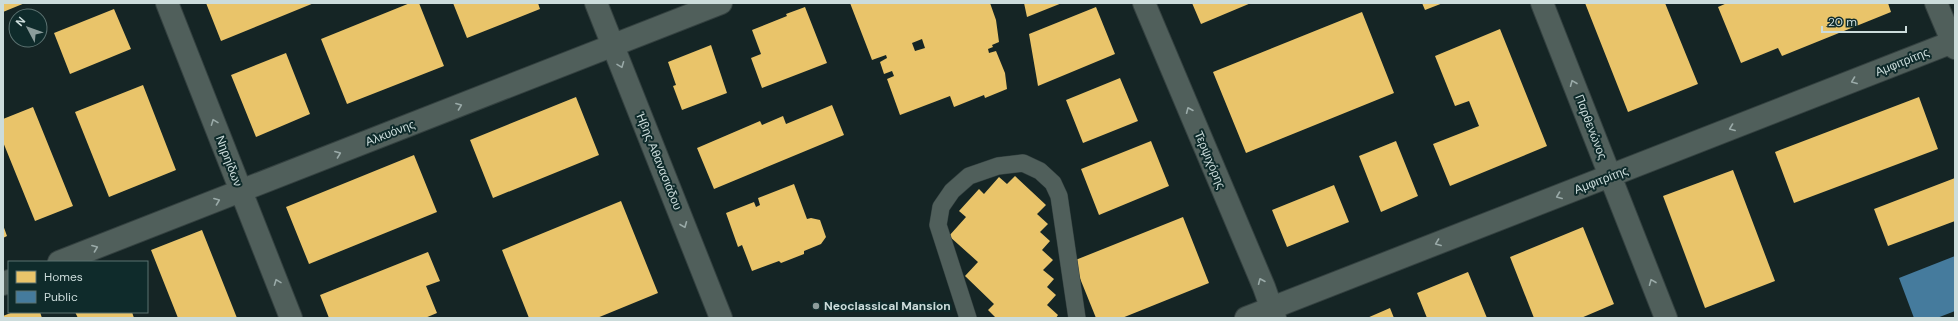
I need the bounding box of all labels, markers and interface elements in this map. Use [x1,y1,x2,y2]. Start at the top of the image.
north arrow [8,8,48,48]
scale bar [1822,8,1906,34]
text: N [13,14,28,29]
text: 20 m [1828,14,1857,30]
street label: Αμφιτρίτης [1873,44,1932,80]
one-way arrow [616,61,624,69]
one-way arrow [1850,77,1857,85]
one-way arrow [1570,79,1578,86]
street label: Παρθενώνος [1571,92,1611,162]
one-way arrow [455,103,462,111]
one-way arrow [1186,107,1194,114]
street label: Ήβης Αθανασιάδου [632,109,686,212]
street label: Αλκυόνης [363,116,417,150]
one-way arrow [210,118,218,125]
one-way arrow [1729,124,1736,132]
street label: Τερψιχόρης [1191,129,1229,192]
street label: Νηρηίδων [212,133,246,189]
one-way arrow [334,150,341,158]
street label: Αμφιτρίτης [1572,162,1631,198]
one-way arrow [1556,191,1563,199]
one-way arrow [213,198,220,206]
one-way arrow [680,222,688,229]
one-way arrow [1435,238,1442,246]
one-way arrow [91,245,99,253]
legend [8,261,148,313]
text: Homes [44,269,83,285]
one-way arrow [273,278,281,285]
one-way arrow [1258,278,1266,285]
one-way arrow [1648,278,1656,285]
text: Public [44,289,78,305]
place label: Neoclassical Mansion [824,298,951,314]
marker: Neoclassical Mansion [811,301,821,311]

